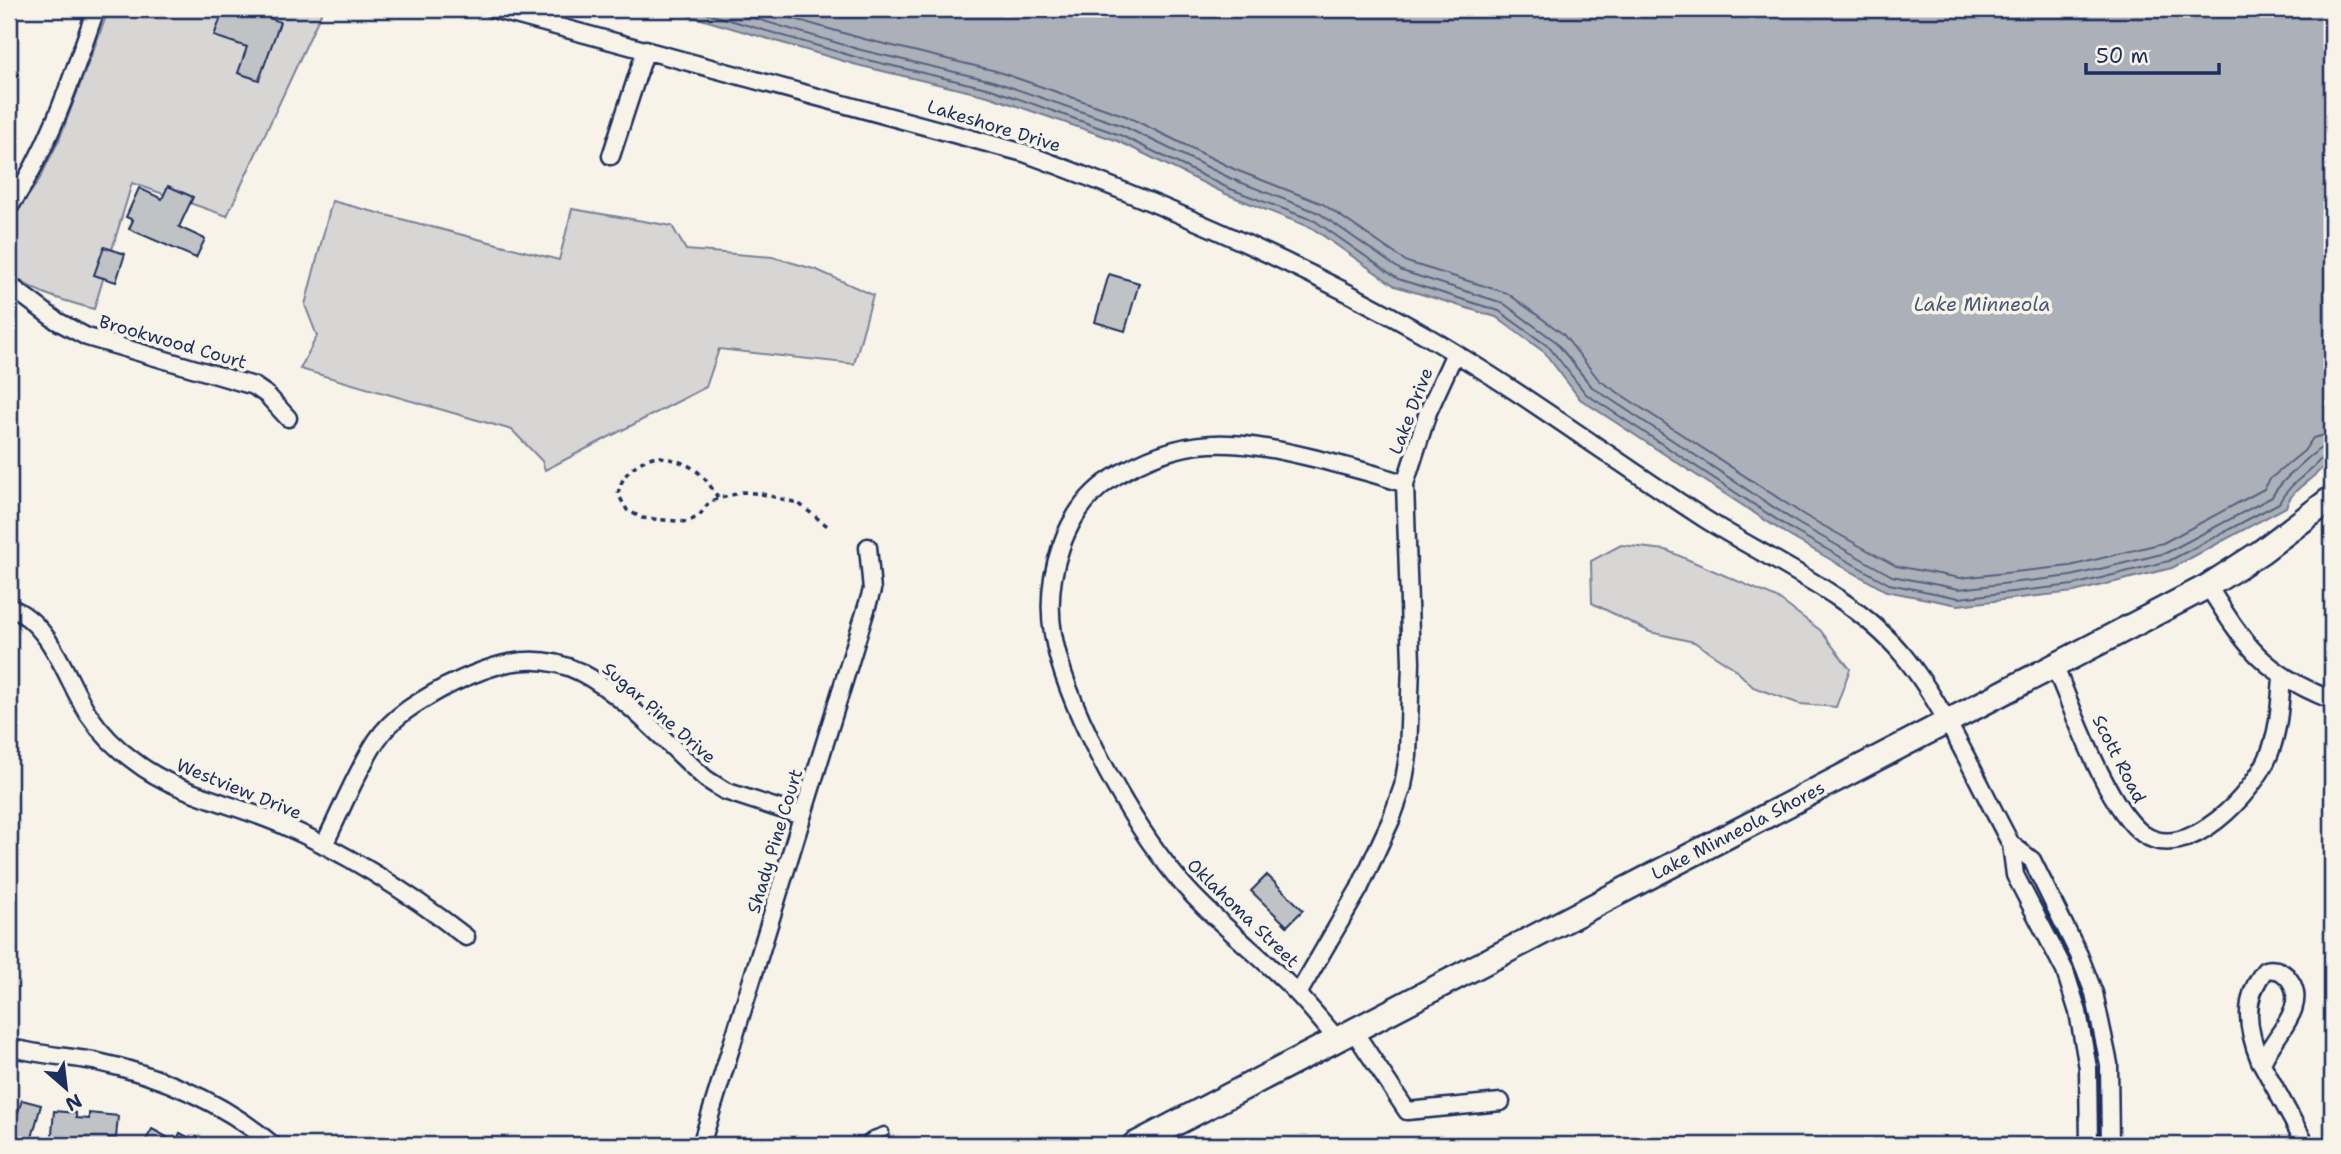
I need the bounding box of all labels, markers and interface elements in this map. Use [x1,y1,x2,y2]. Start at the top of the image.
scale bar [2086,32,2218,76]
text: 50 m [2096,42,2149,70]
street label: Lakeshore Drive [924,94,1064,158]
water label: Lake Minneola [1914,292,2050,317]
street label: Brookwood Court [96,309,250,375]
street label: Lake Drive [1383,364,1439,458]
street label: Sugar Pine Drive [597,657,721,769]
street label: Scott Road [2087,711,2151,807]
street label: Westview Drive [173,753,305,825]
street label: Shady Pine Court [742,766,808,916]
street label: Lake Minneola Shores [1647,775,1829,886]
street label: Oklahoma Street [1182,853,1304,973]
north arrow [32,1052,102,1122]
text: N [61,1088,86,1117]

